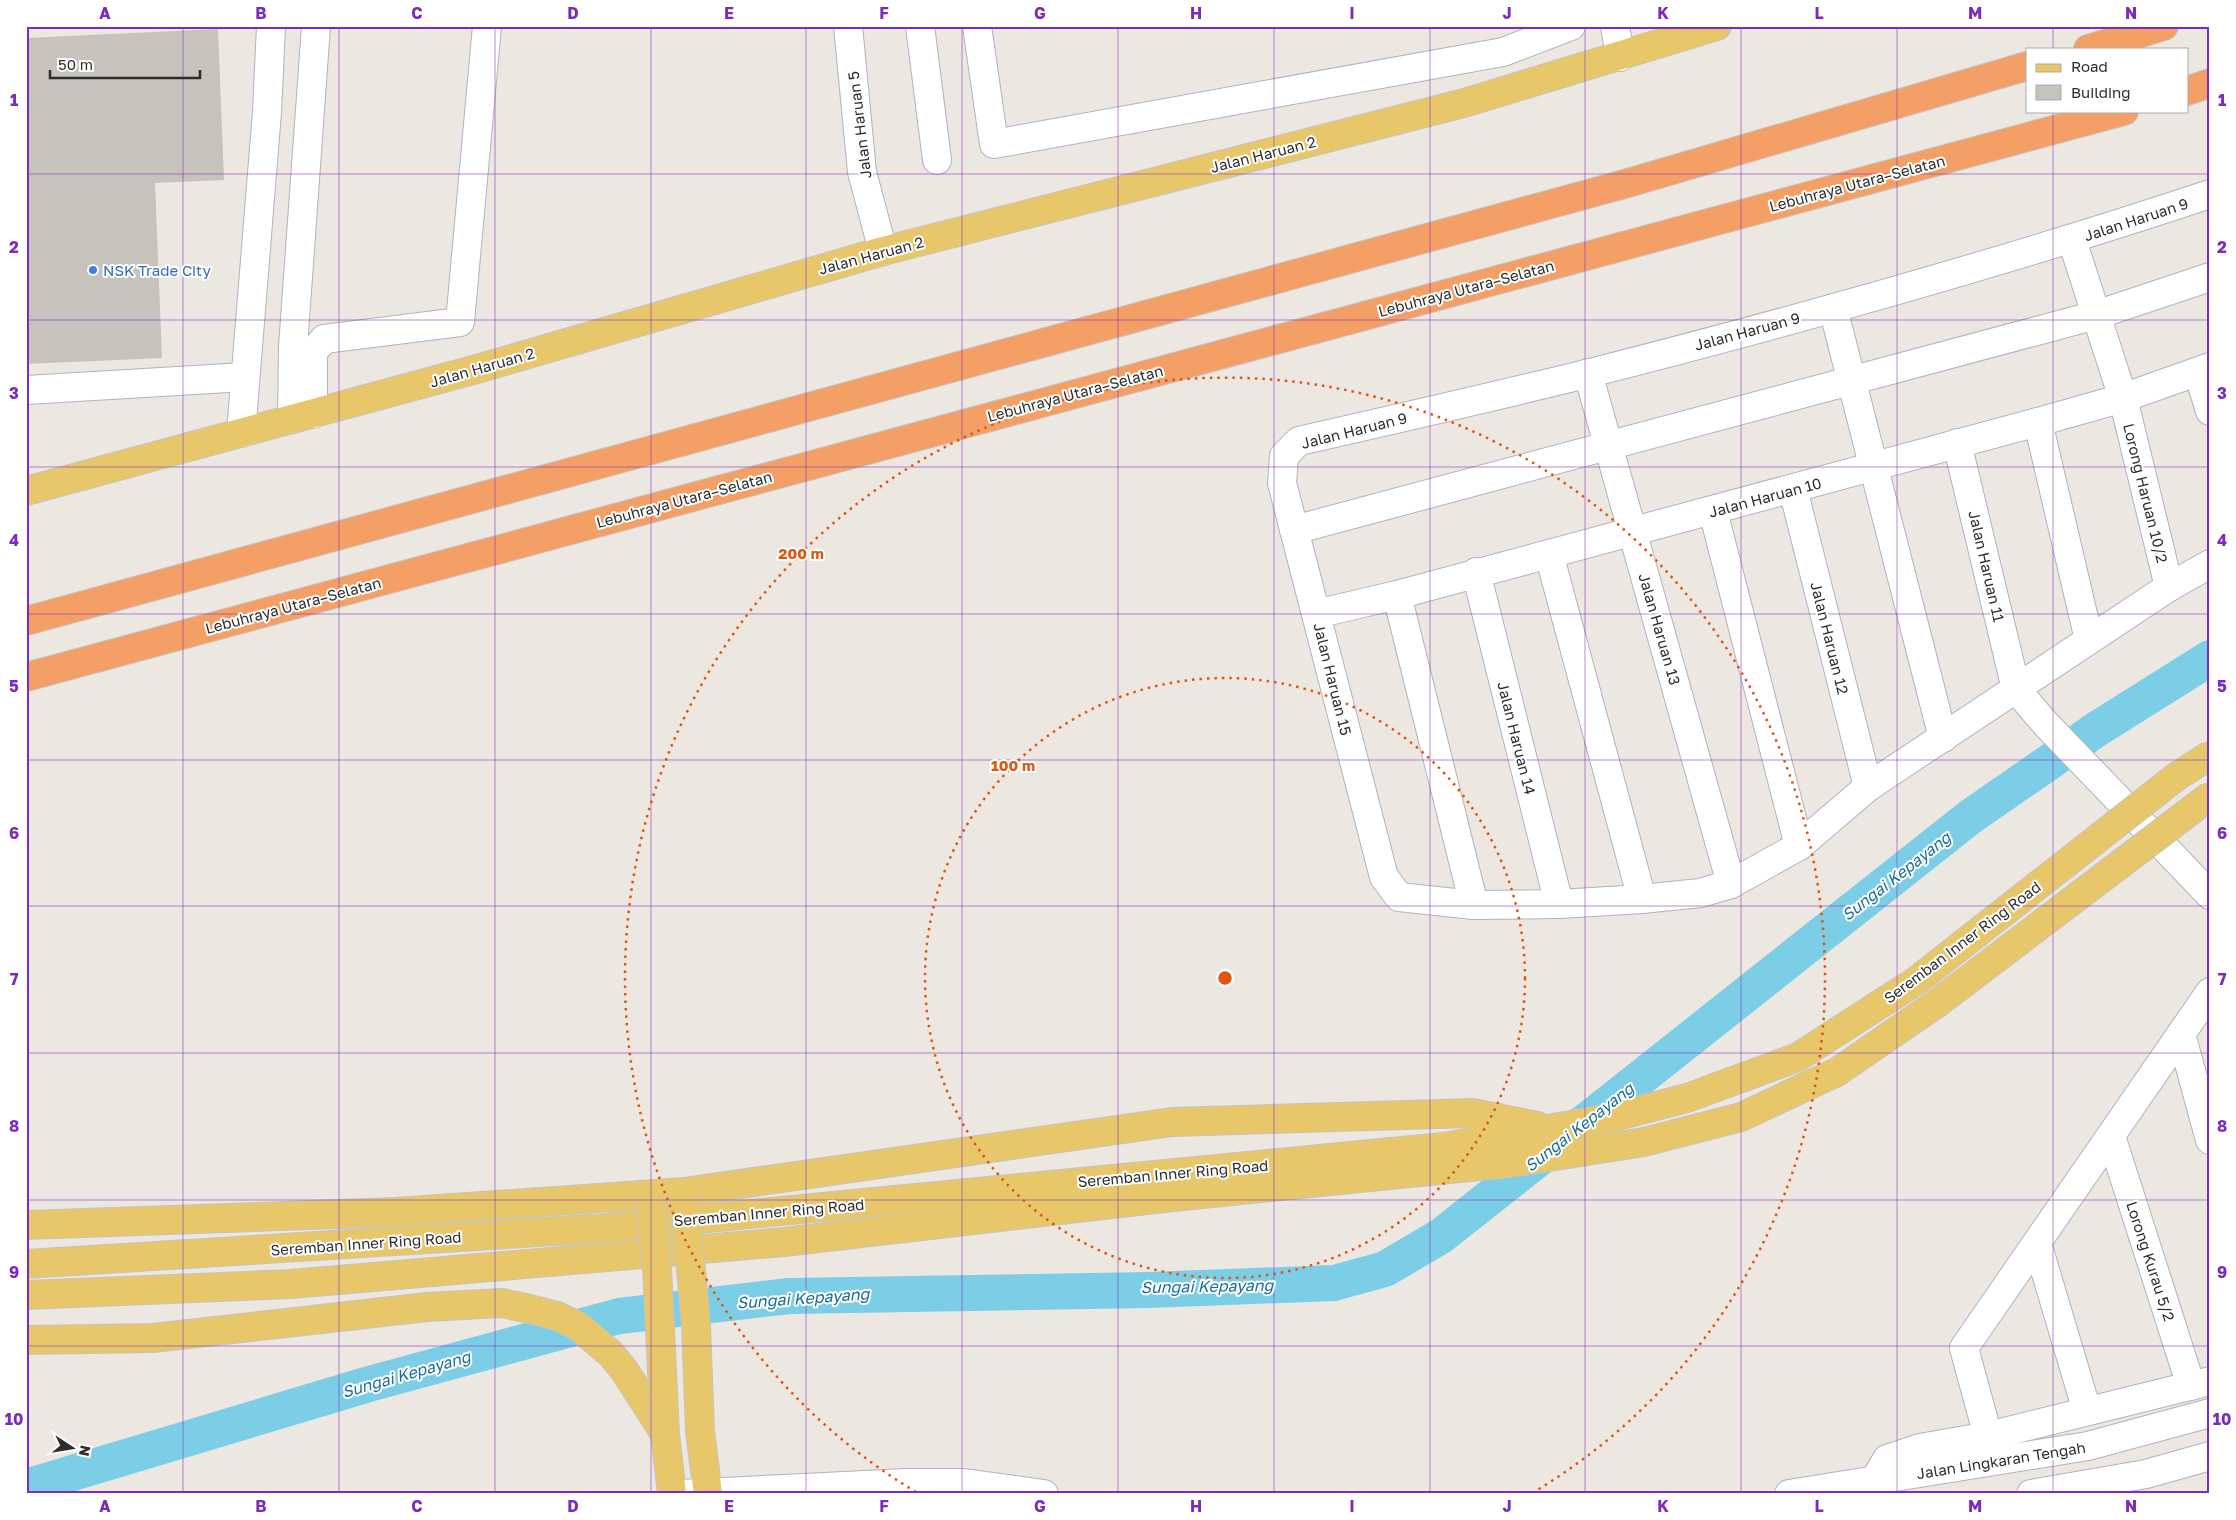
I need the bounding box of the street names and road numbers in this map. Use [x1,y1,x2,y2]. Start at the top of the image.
street label: Jalan Haruan 5 [843,70,875,180]
street label: Jalan Haruan 2 [1208,132,1318,176]
street label: Lebuhraya Utara–Selatan [1767,151,1947,215]
street label: Jalan Haruan 9 [2082,194,2190,244]
street label: Jalan Haruan 2 [817,232,925,278]
street label: Lebuhraya Utara–Selatan [1376,256,1556,320]
street label: Jalan Haruan 9 [1692,308,1802,354]
street label: Jalan Haruan 2 [428,343,536,391]
street label: Lebuhraya Utara–Selatan [985,361,1165,425]
street label: Jalan Haruan 9 [1299,408,1409,452]
street label: Lorong Haruan 10/2 [2120,421,2172,565]
street label: Lebuhraya Utara–Selatan [594,467,774,531]
street label: Jalan Haruan 10 [1707,473,1823,521]
street label: Jalan Haruan 11 [1965,509,2009,623]
street label: Jalan Haruan 13 [1635,571,1685,687]
street label: Lebuhraya Utara–Selatan [203,573,383,637]
street label: Jalan Haruan 12 [1807,580,1853,696]
street label: Jalan Haruan 15 [1310,621,1356,737]
street label: Jalan Haruan 14 [1494,680,1540,796]
street label: Seremban Inner Ring Road [1880,877,2044,1007]
street label: Seremban Inner Ring Road [1077,1156,1269,1190]
street label: Seremban Inner Ring Road [673,1195,865,1229]
street label: Lorong Kurau 5/2 [2123,1199,2179,1323]
street label: Seremban Inner Ring Road [270,1227,462,1259]
street label: Jalan Lingkaran Tengah [1915,1438,2087,1482]

